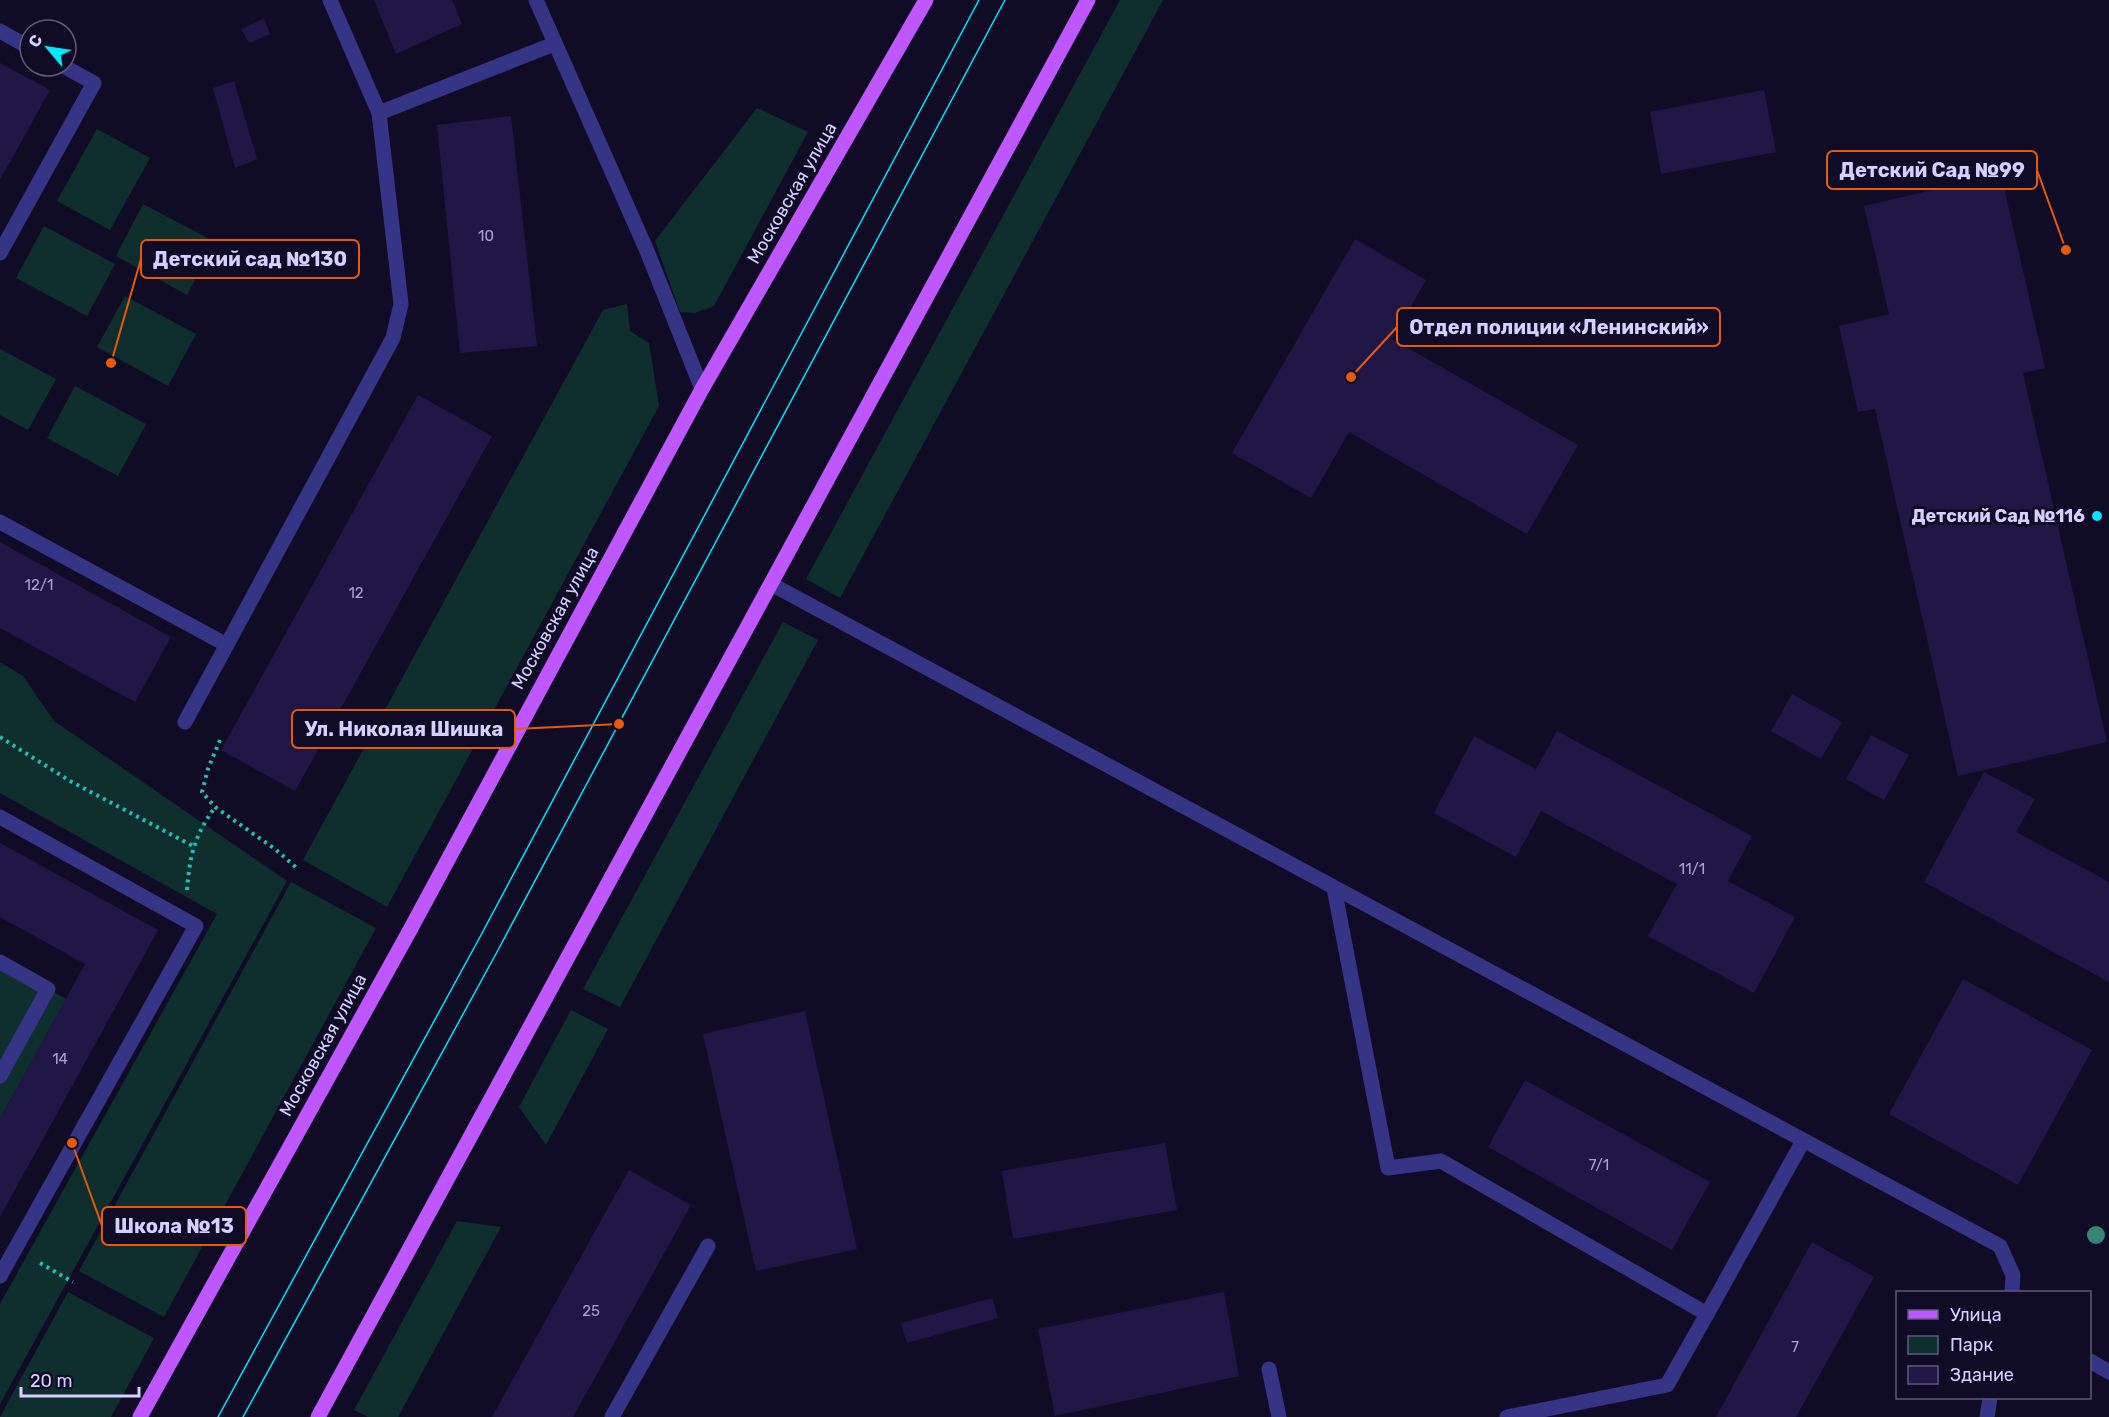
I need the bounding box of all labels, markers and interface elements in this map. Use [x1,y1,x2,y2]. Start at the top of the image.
north arrow [18,18,78,78]
text: С [24,31,46,50]
street label: Московская улица [743,118,841,268]
callout: Детский Сад №99 [1827,151,2037,189]
text: Детский Сад №99 [1839,158,2025,182]
house number: 10 [478,227,494,245]
callout: Детский сад №130 [141,240,359,278]
text: Детский сад №130 [153,247,347,271]
callout: Отдел полиции «Ленинский» [1397,308,1720,346]
text: Отдел полиции «Ленинский» [1409,315,1709,339]
place label: Детский Сад №116 [1912,505,2085,527]
marker: Детский Сад №116 [2090,509,2104,523]
street label: Московская улица [507,543,603,693]
house number: 12/1 [25,576,53,594]
house number: 12 [348,584,364,602]
callout: Ул. Николая Шишка [292,710,515,748]
text: Ул. Николая Шишка [305,717,503,741]
house number: 11/1 [1679,860,1705,878]
street label: Московская улица [275,970,371,1120]
house number: 14 [52,1050,68,1068]
house number: 7/1 [1589,1156,1609,1174]
callout: Школа №13 [102,1207,246,1245]
text: Школа №13 [114,1214,234,1238]
legend [1896,1291,2091,1399]
house number: 25 [582,1302,600,1320]
text: Улица [1950,1304,2002,1326]
text: Парк [1950,1334,1994,1356]
house number: 7 [1791,1338,1799,1356]
scale bar [21,1360,140,1398]
text: Здание [1950,1364,2014,1386]
text: 20 m [30,1370,72,1392]

